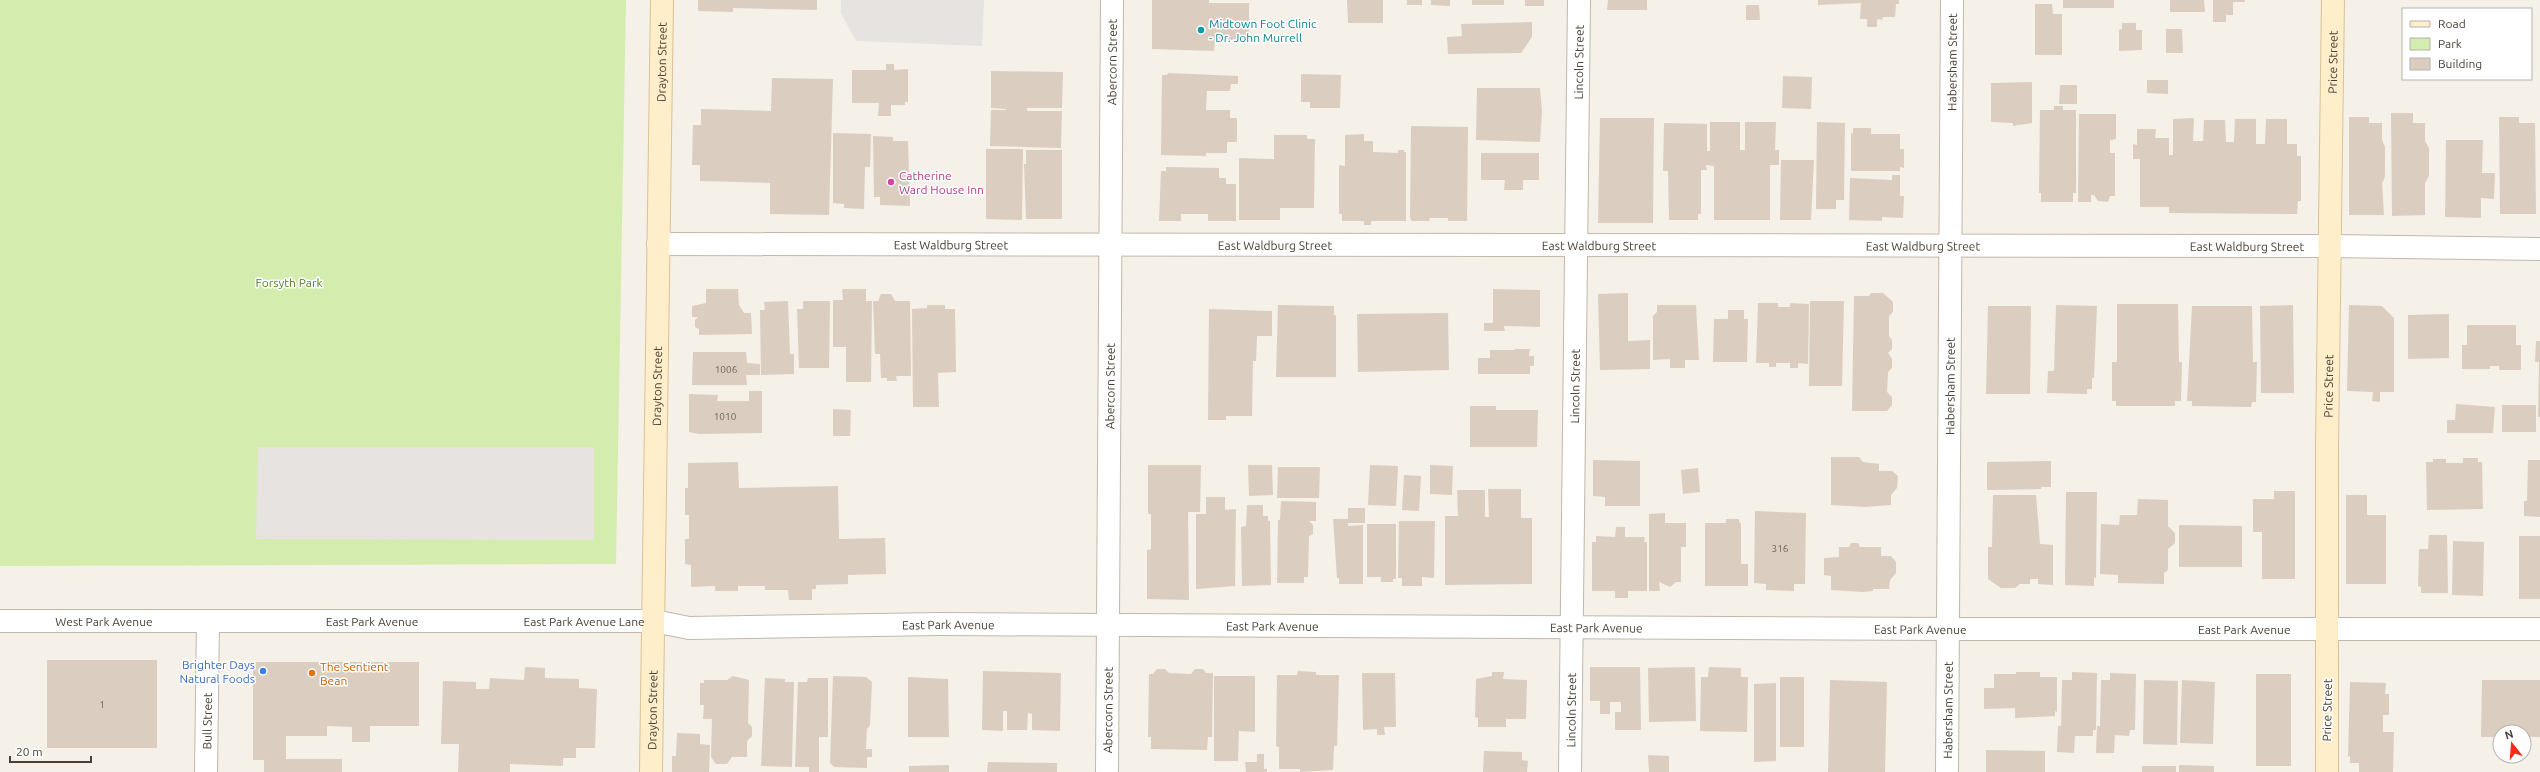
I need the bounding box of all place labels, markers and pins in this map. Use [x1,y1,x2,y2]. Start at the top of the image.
place label: Midtown Foot Clinic - Dr. John Murrell [1209,17,1317,44]
marker: Midtown Foot Clinic - Dr. John Murrell [1196,25,1206,35]
place label: Catherine Ward House Inn [899,169,984,196]
marker: Catherine Ward House Inn [886,177,896,187]
place label: Brighter Days Natural Foods [180,658,255,685]
place label: The Sentient Bean [320,660,389,687]
marker: Brighter Days Natural Foods [258,666,268,676]
marker: The Sentient Bean [307,668,317,678]

